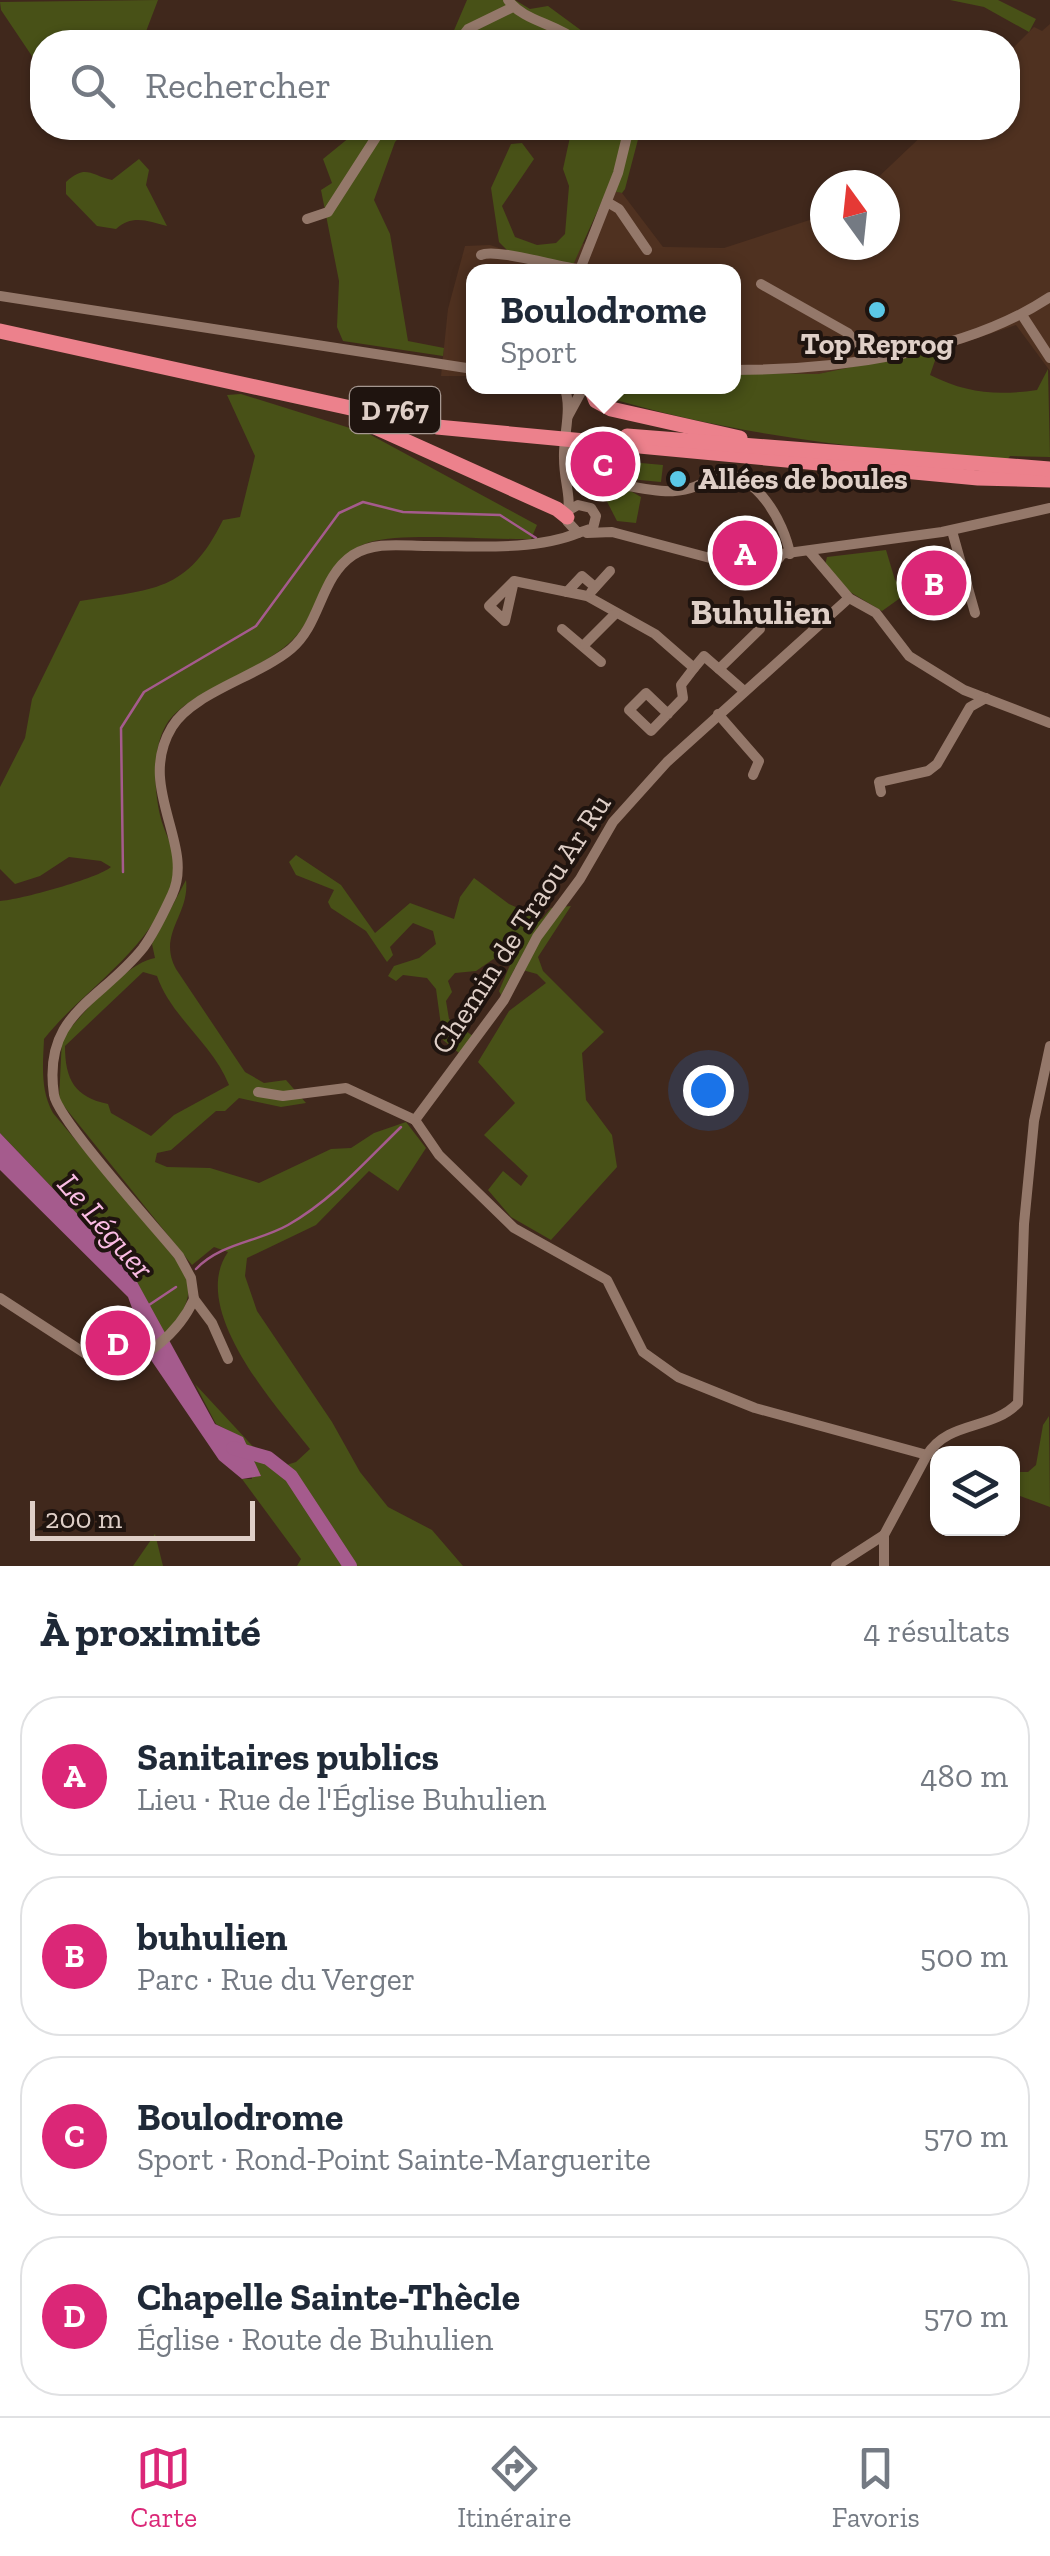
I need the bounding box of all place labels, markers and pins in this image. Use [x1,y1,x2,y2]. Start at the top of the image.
marker: Top Reprog [866,299,888,321]
place label: Top Reprog [800,326,954,362]
pin: C [570,426,636,502]
place label: Allées de boules [698,461,908,497]
marker: Allées de boules [667,468,689,490]
pin: A [712,516,778,590]
pin: B [902,546,966,620]
pin: D [86,1306,150,1380]

